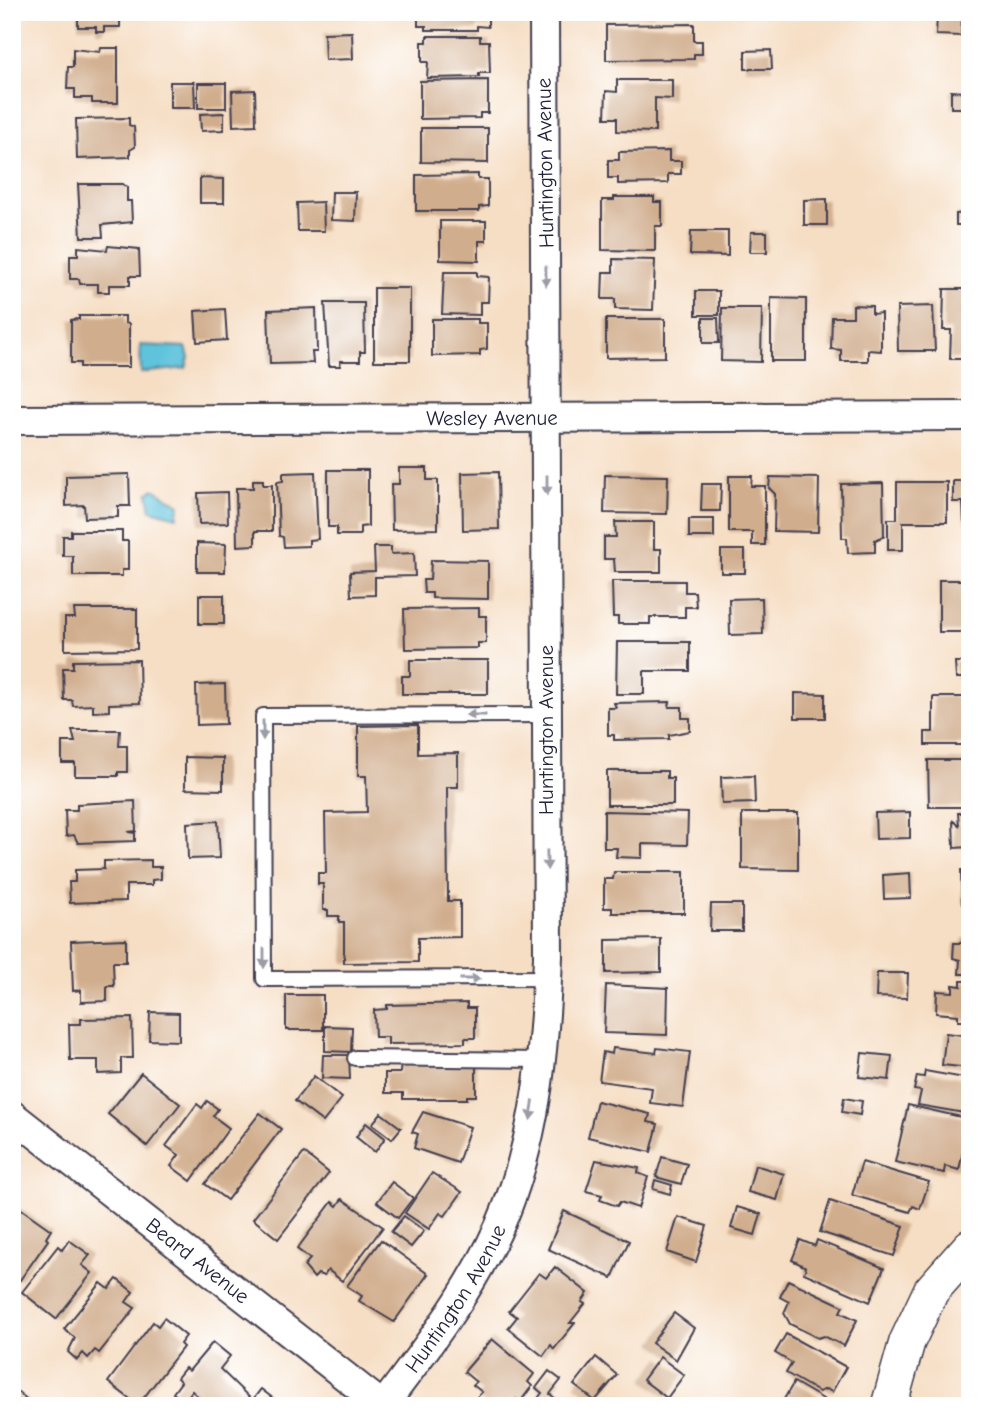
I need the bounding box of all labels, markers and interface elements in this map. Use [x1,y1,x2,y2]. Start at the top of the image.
street label: Huntington Avenue [532,78,558,248]
one-way arrow [540,266,552,288]
street label: Wesley Avenue [426,406,558,430]
one-way arrow [541,474,552,496]
street label: Huntington Avenue [534,645,558,815]
one-way arrow [465,709,487,721]
one-way arrow [257,719,269,741]
one-way arrow [541,849,553,871]
one-way arrow [258,947,270,969]
one-way arrow [459,973,481,985]
one-way arrow [526,1100,537,1122]
street label: Beard Avenue [141,1213,254,1308]
street label: Huntington Avenue [400,1221,511,1377]

